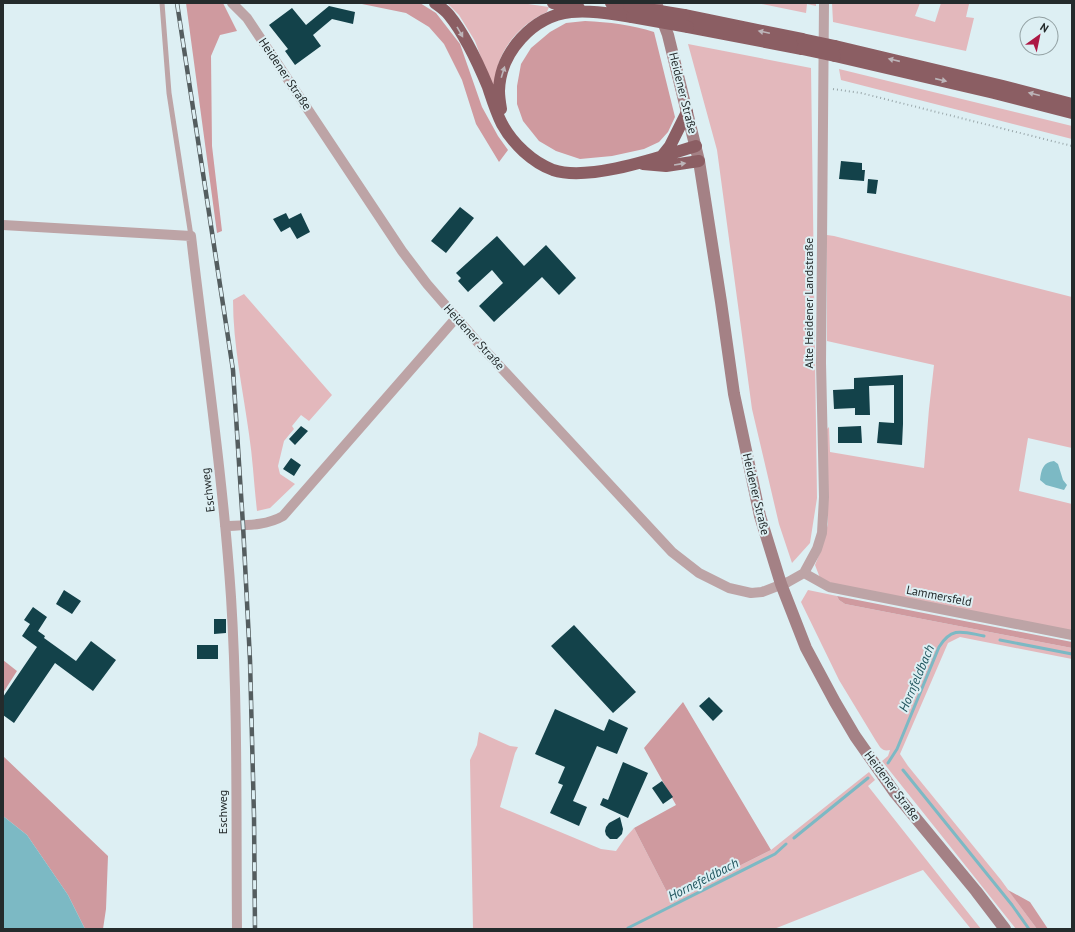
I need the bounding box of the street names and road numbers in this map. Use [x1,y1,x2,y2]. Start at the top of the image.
street label: Heidener Straße [256,35,315,113]
street label: Heidener Straße [666,51,701,135]
street label: Alte Heidener Landstraße [801,238,816,368]
street label: Heidener Straße [441,301,508,373]
street label: Heidener Straße [740,451,773,536]
street label: Eschweg [197,467,218,513]
street label: Lammersfeld [905,582,973,609]
street label: Heidener Straße [861,748,924,824]
street label: Eschweg [215,790,230,834]

